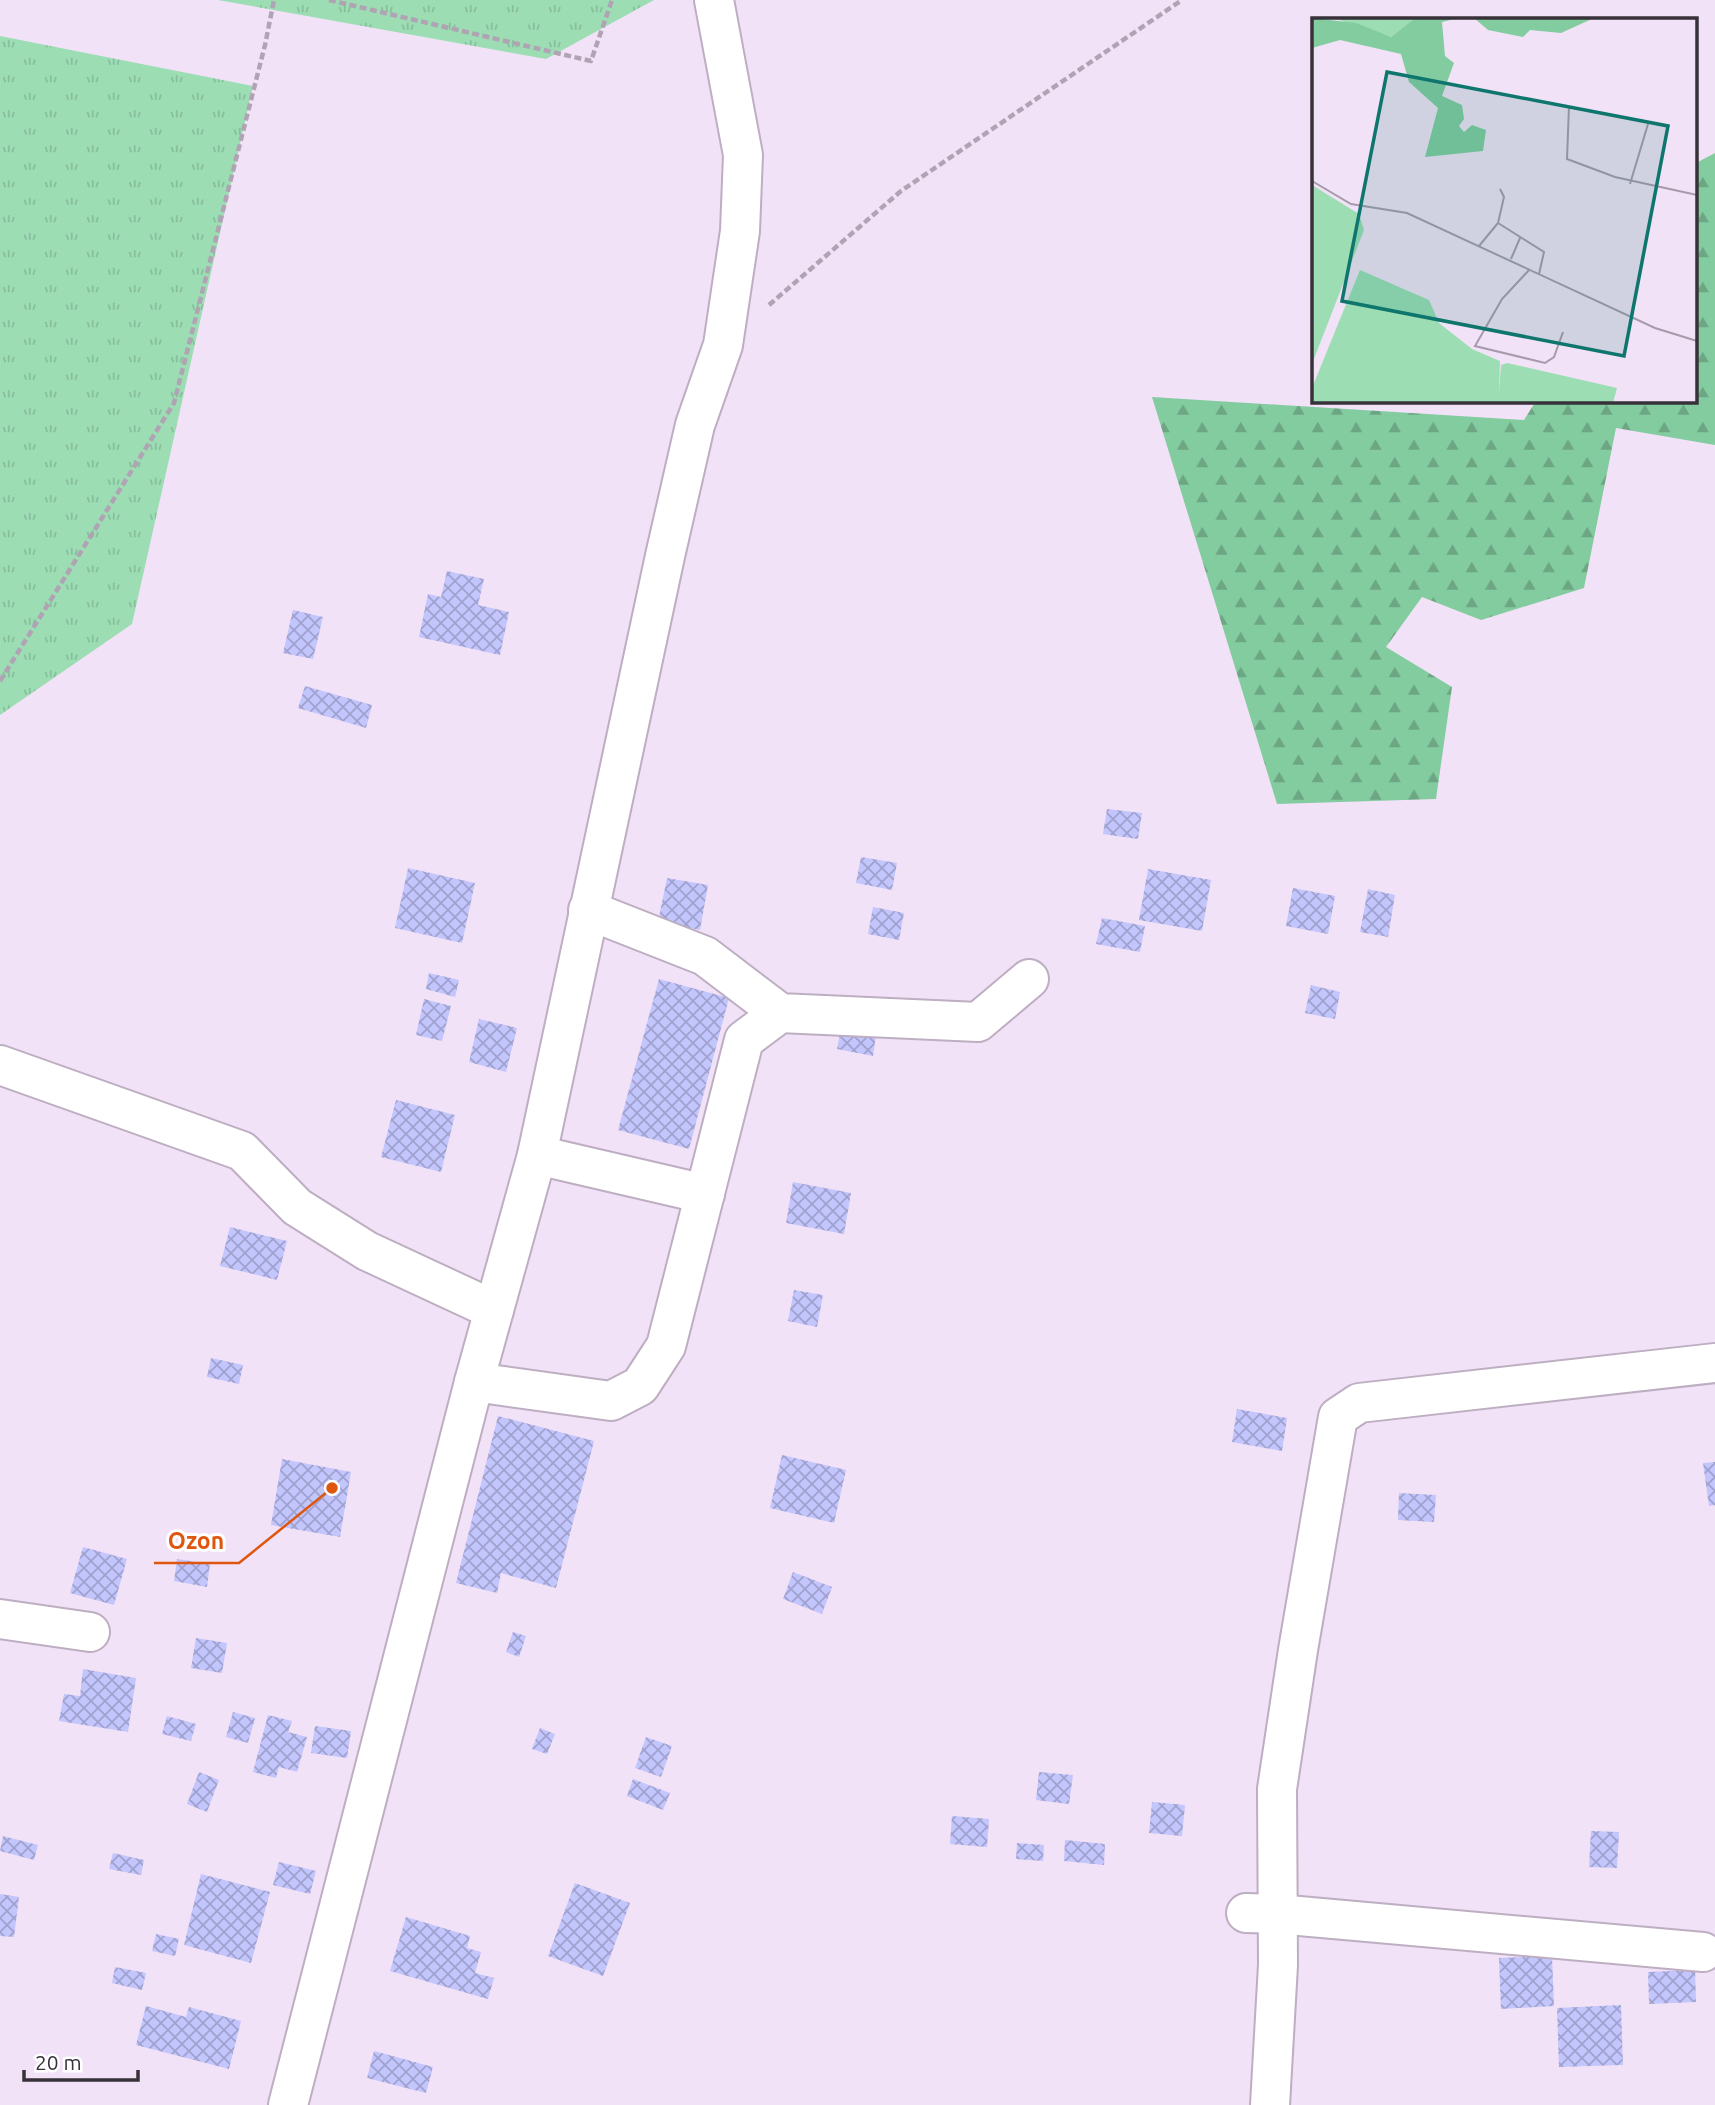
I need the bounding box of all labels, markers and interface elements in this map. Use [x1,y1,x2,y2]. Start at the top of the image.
inset map [1312,18,1698,402]
callout: Ozon [154,1519,239,1563]
text: Ozon [168,1528,224,1553]
scale bar [24,2038,138,2082]
text: 20 m [35,2050,82,2074]

